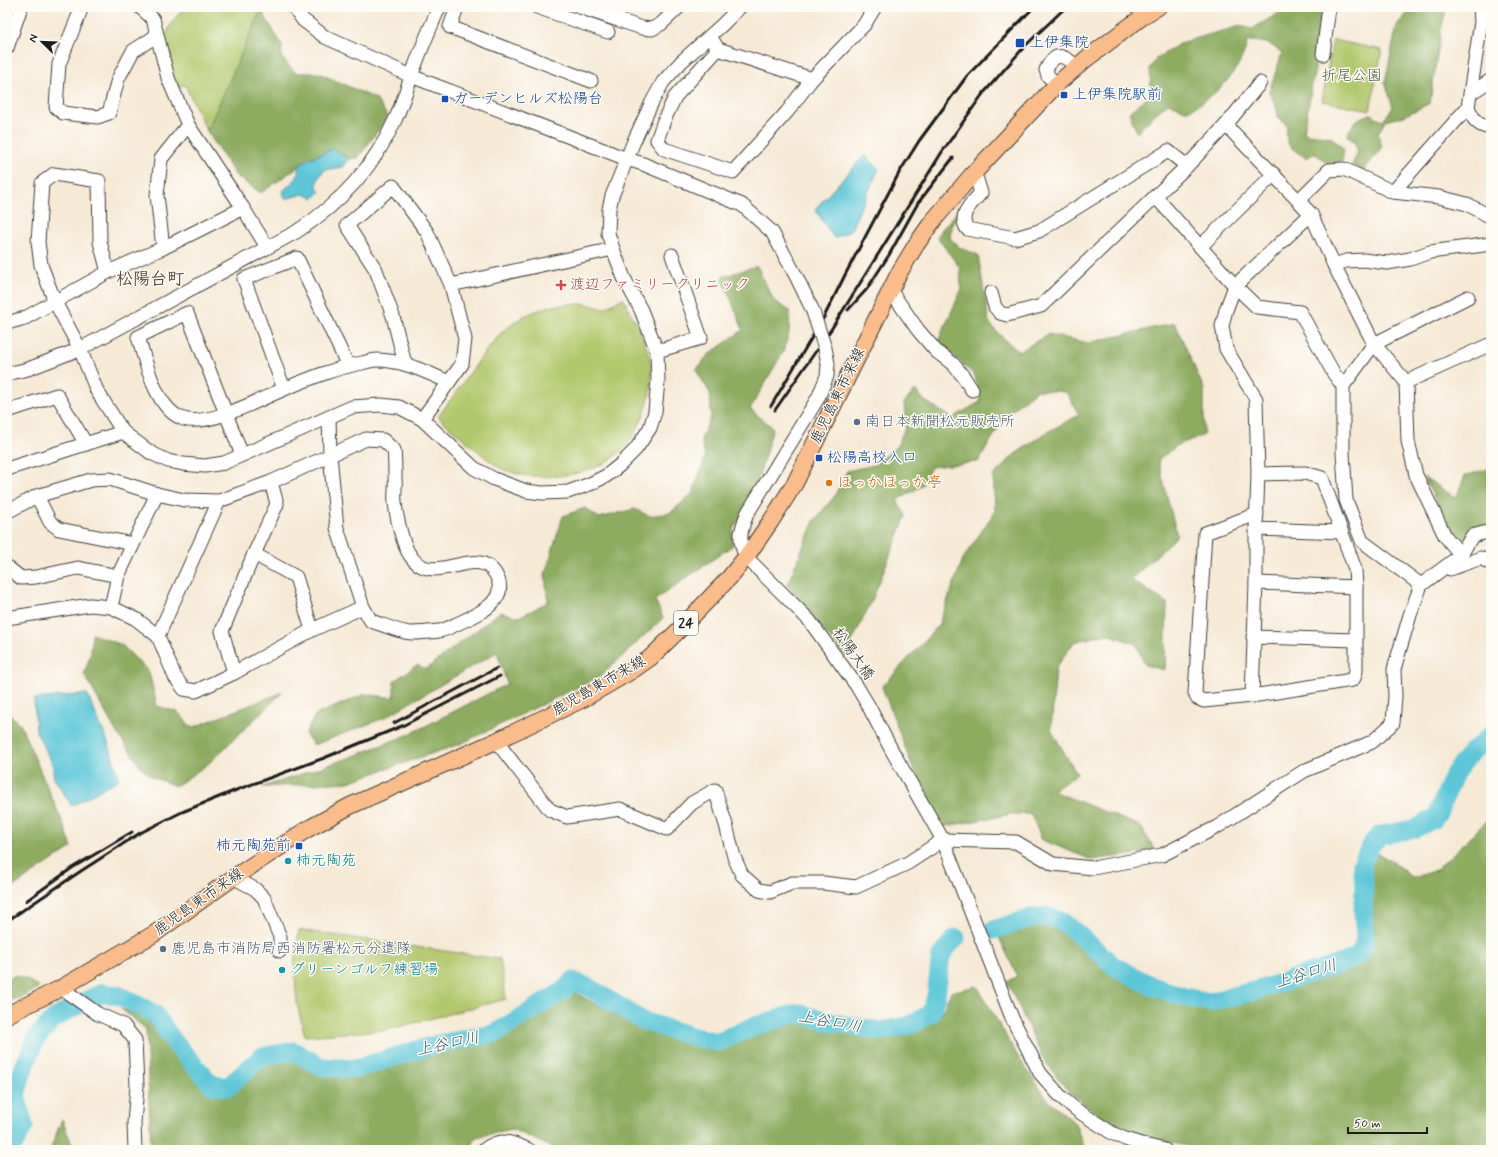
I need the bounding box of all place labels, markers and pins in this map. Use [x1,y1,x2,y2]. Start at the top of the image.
place label: 上伊集院 [1029,33,1089,53]
marker: 上伊集院 [1014,37,1026,49]
place label: 上伊集院駅前 [1072,85,1162,105]
place label: ガーデンヒルズ松陽台 [453,89,603,109]
marker: 上伊集院駅前 [1059,90,1069,100]
marker: ガーデンヒルズ松陽台 [440,94,450,104]
place label: 渡辺ファミリークリニック [570,275,750,295]
marker: 渡辺ファミリークリニック [555,279,567,291]
place label: 南日本新聞松元販売所 [865,412,1015,432]
marker: 南日本新聞松元販売所 [852,417,862,427]
place label: 松陽高校入口 [827,448,917,468]
marker: 松陽高校入口 [814,453,824,463]
place label: ほっかほっか亭 [837,473,942,493]
marker: ほっかほっか亭 [824,478,834,488]
place label: 柿元陶苑前 [216,836,291,856]
marker: 柿元陶苑前 [294,841,304,851]
place label: 柿元陶苑 [296,851,356,871]
marker: 柿元陶苑 [283,856,293,866]
place label: 鹿児島市消防局西消防署松元分遣隊 [171,939,411,959]
marker: 鹿児島市消防局西消防署松元分遣隊 [158,944,168,954]
place label: グリーンゴルフ練習場 [290,960,439,980]
marker: グリーンゴルフ練習場 [277,965,287,975]

